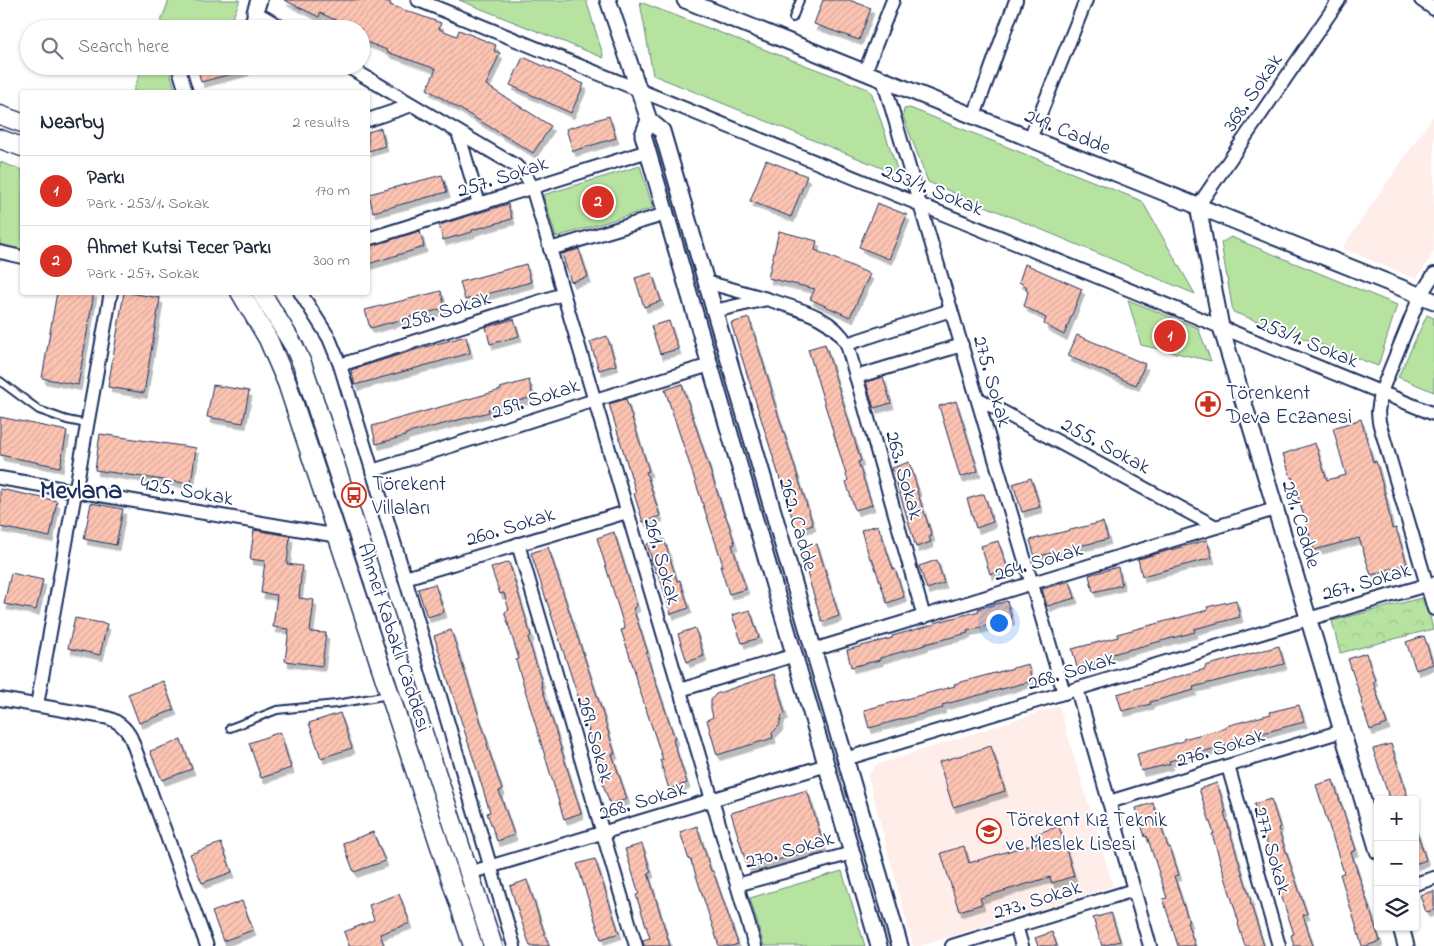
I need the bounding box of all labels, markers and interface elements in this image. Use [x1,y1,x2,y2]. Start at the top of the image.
search box [20,20,370,75]
icon: search [38,34,66,62]
text: Search here [78,34,169,61]
street label: 368. Sokak [1216,47,1291,138]
street label: 249. Cadde [1020,102,1116,164]
text: Nearby [40,108,104,138]
text: 2 results [292,111,350,135]
street label: 257. Sokak [453,149,553,207]
street label: 253/1. Sokak [877,157,988,225]
text: Parkı [87,165,125,192]
text: 1 [53,179,59,203]
text: 170 m [315,179,350,203]
pin: 2 [582,183,614,221]
text: Park · 253/1. Sokak [87,192,209,216]
text: Ahmet Kutsi Tecer Parkı [87,235,271,262]
text: 2 [52,249,60,273]
text: 300 m [313,249,350,273]
text: Park · 257. Sokak [87,262,199,286]
street label: 258. Sokak [397,284,495,340]
street label: 253/1. Sokak [1252,309,1363,377]
pin: 1 [1154,317,1186,355]
street label: 275. Sokak [964,332,1019,432]
street label: 259. Sokak [487,371,585,428]
place label: Törenkent Deva Eczanesi [1225,379,1352,433]
pharmacy icon: Törenkent Deva Eczanesi [1195,391,1221,417]
street label: 255. Sokak [1055,411,1156,483]
street label: 263. Sokak [876,427,930,524]
street label: 425. Sokak [138,469,236,515]
place label: Törekent Villaları [371,470,446,524]
district label: Mevlana [40,473,122,511]
street label: 262. Cadde [769,475,825,575]
street label: 281. Cadde [1273,477,1328,573]
bus stop icon: Törekent Villaları [341,482,367,508]
street label: 260. Sokak [462,500,560,556]
street label: 261. Sokak [634,514,688,609]
street label: 264. Sokak [991,535,1087,591]
street label: Ahmet Kabaklı Caddesi [348,539,438,736]
street label: 267. Sokak [1318,556,1415,610]
your location [986,610,1012,636]
street label: 268. Sokak [1024,644,1120,700]
street label: 269. Sokak [567,693,621,787]
street label: 276. Sokak [1173,721,1269,777]
street label: 268. Sokak [595,774,691,830]
map controls [1374,796,1419,931]
button: + [1374,796,1419,841]
street label: 277. Sokak [1244,803,1298,899]
place label: Törekent Kız Teknik ve Meslek Lisesi [1006,806,1168,860]
school or university icon: Törekent Kız Teknik ve Meslek Lisesi [976,818,1002,844]
street label: 270. Sokak [742,824,838,878]
button: − [1374,841,1419,886]
street label: 273. Sokak [990,873,1086,929]
button: layers [1374,886,1419,931]

